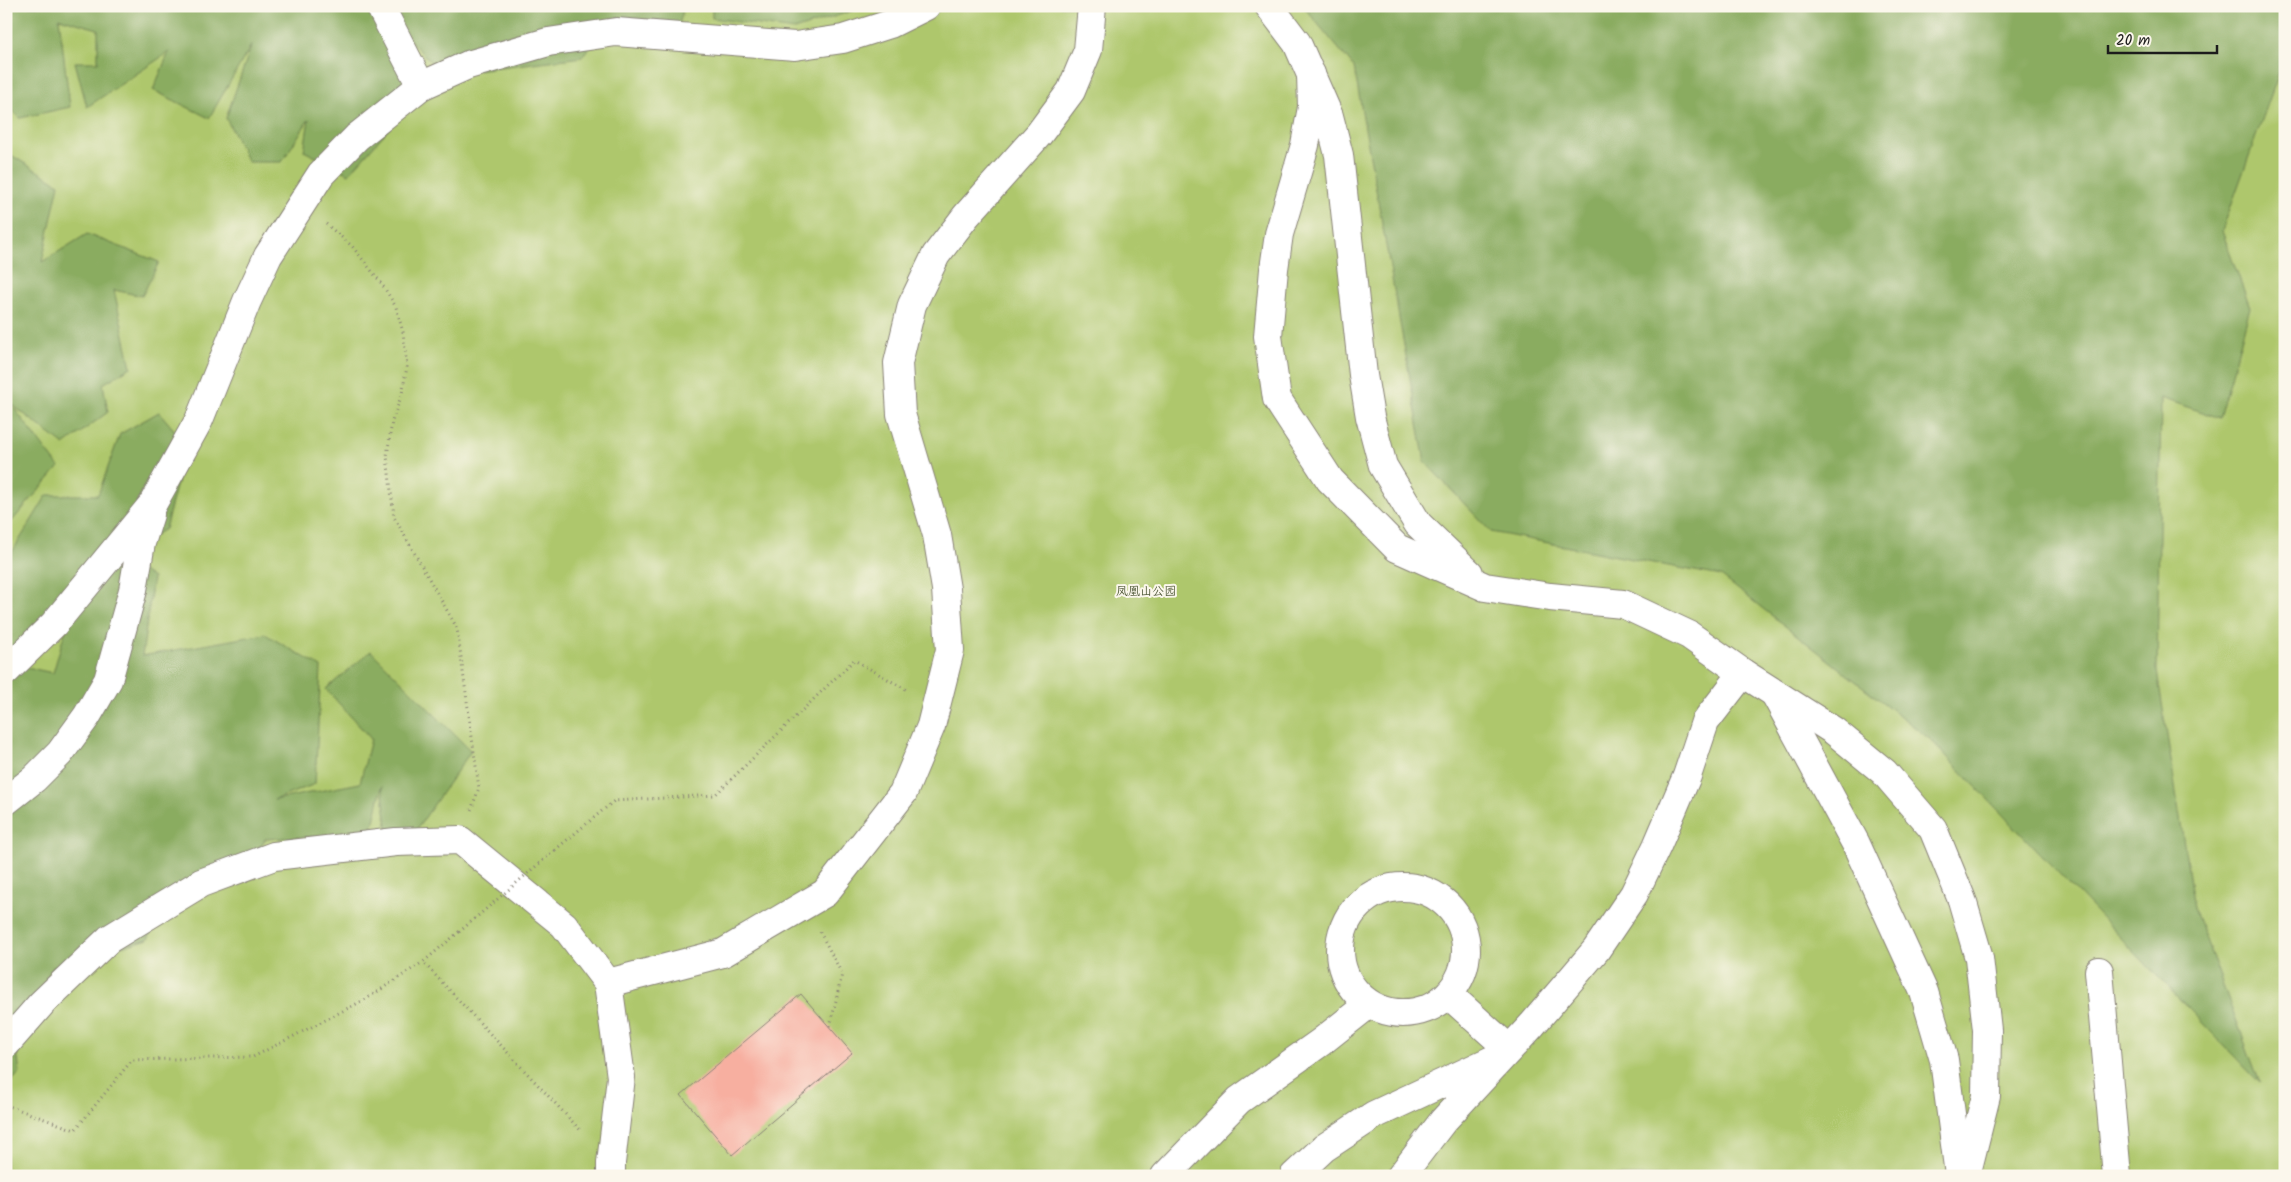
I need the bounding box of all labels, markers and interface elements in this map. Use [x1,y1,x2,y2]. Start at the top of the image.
scale bar [2108,22,2217,54]
text: 20 m [2116,29,2150,53]
park label: 凤凰山公园 [1116,582,1176,601]

